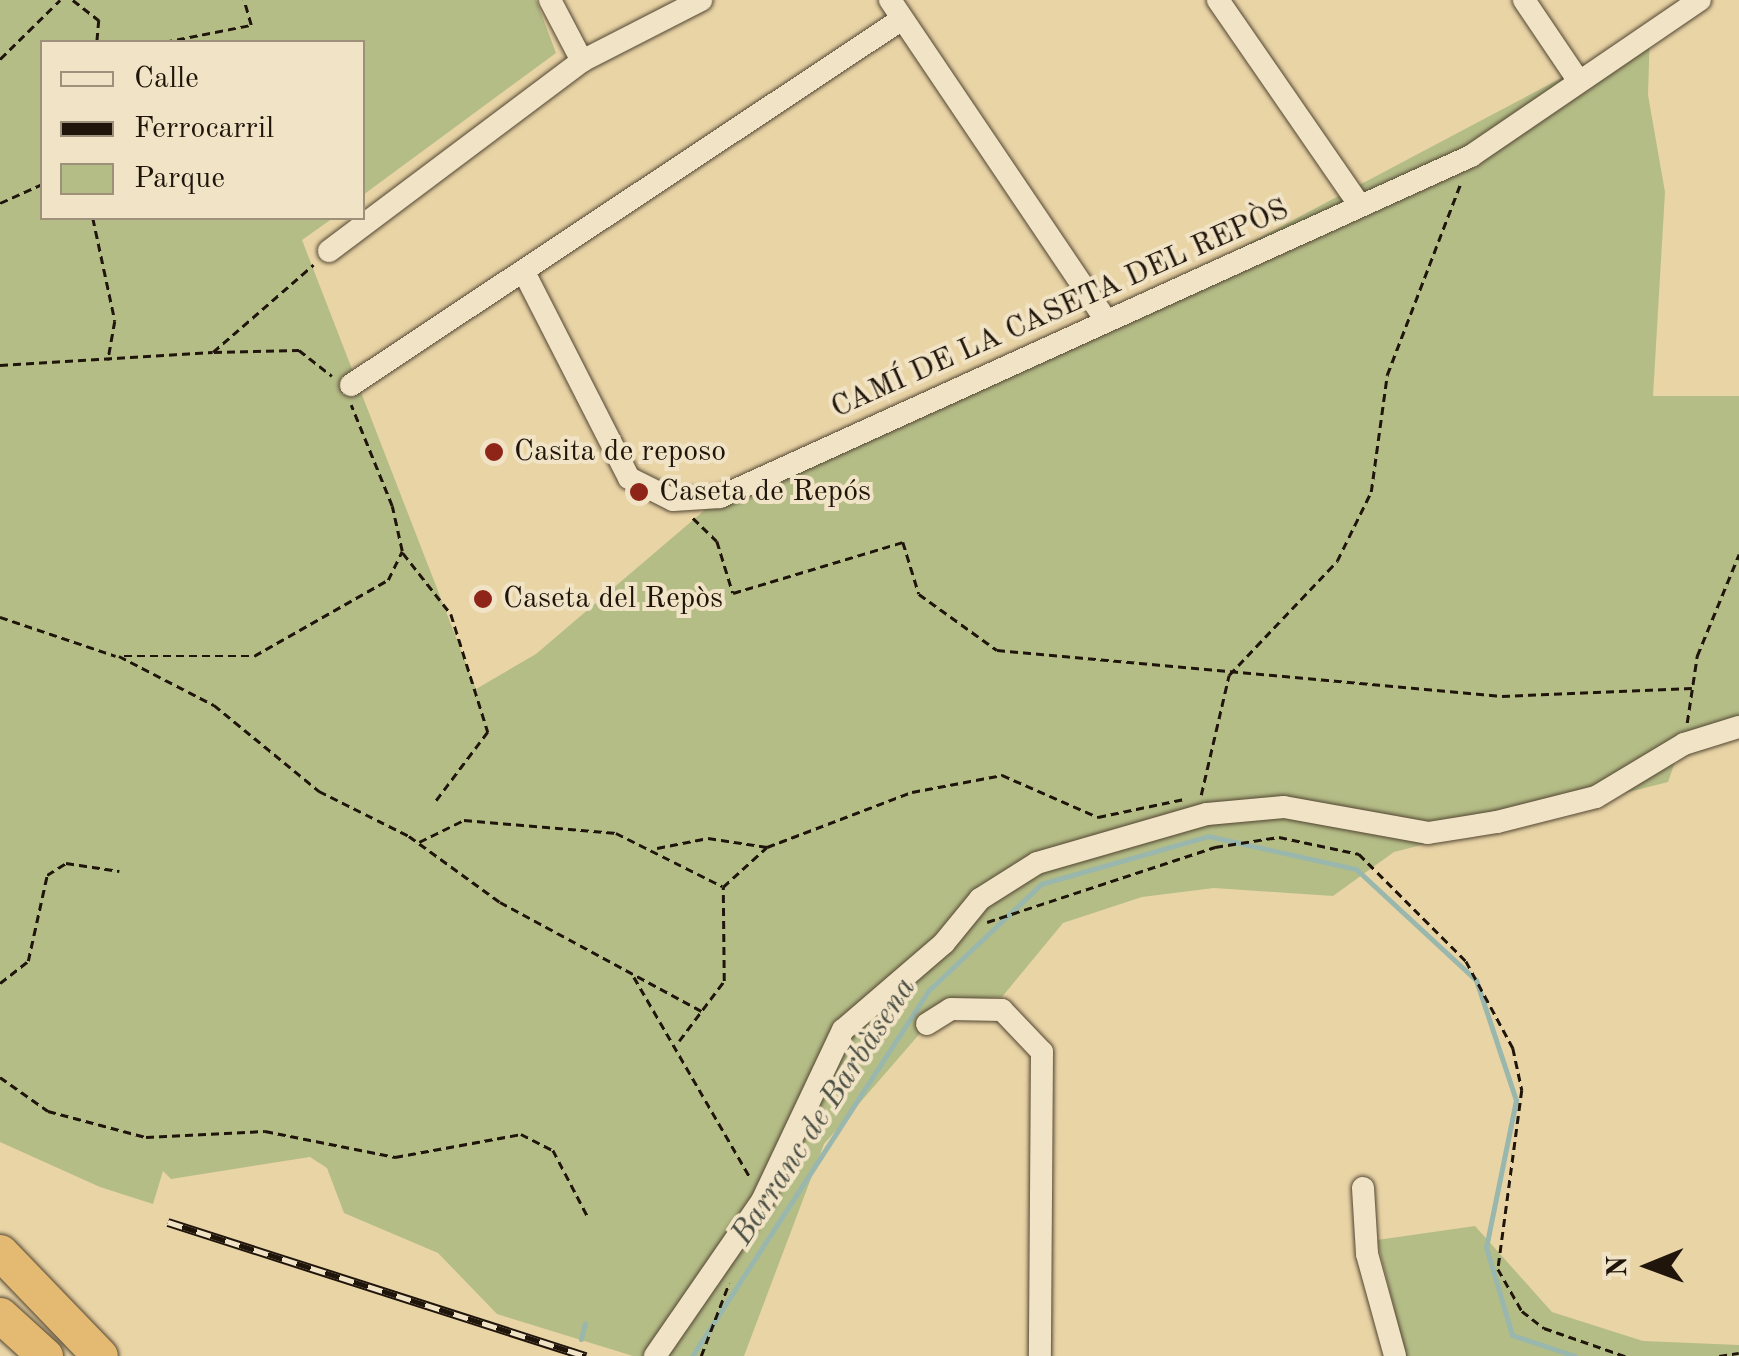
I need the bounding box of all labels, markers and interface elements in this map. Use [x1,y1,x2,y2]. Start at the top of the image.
legend [40,40,365,220]
text: Calle [134,64,199,94]
text: Ferrocarril [134,114,274,144]
text: Parque [134,164,225,194]
street label: CAMÍ DE LA CASETA DEL REPÒS [826,192,1294,426]
place label: Casita de reposo [514,434,726,470]
marker: Casita de reposo [483,441,505,463]
place label: Caseta de Repós [659,474,871,510]
marker: Caseta de Repós [628,481,650,503]
place label: Caseta del Repòs [503,581,723,617]
marker: Caseta del Repòs [472,588,494,610]
water label: Barranc de Barbàsena [724,971,926,1253]
north arrow [1599,1216,1699,1316]
text: N [1605,1256,1633,1277]

